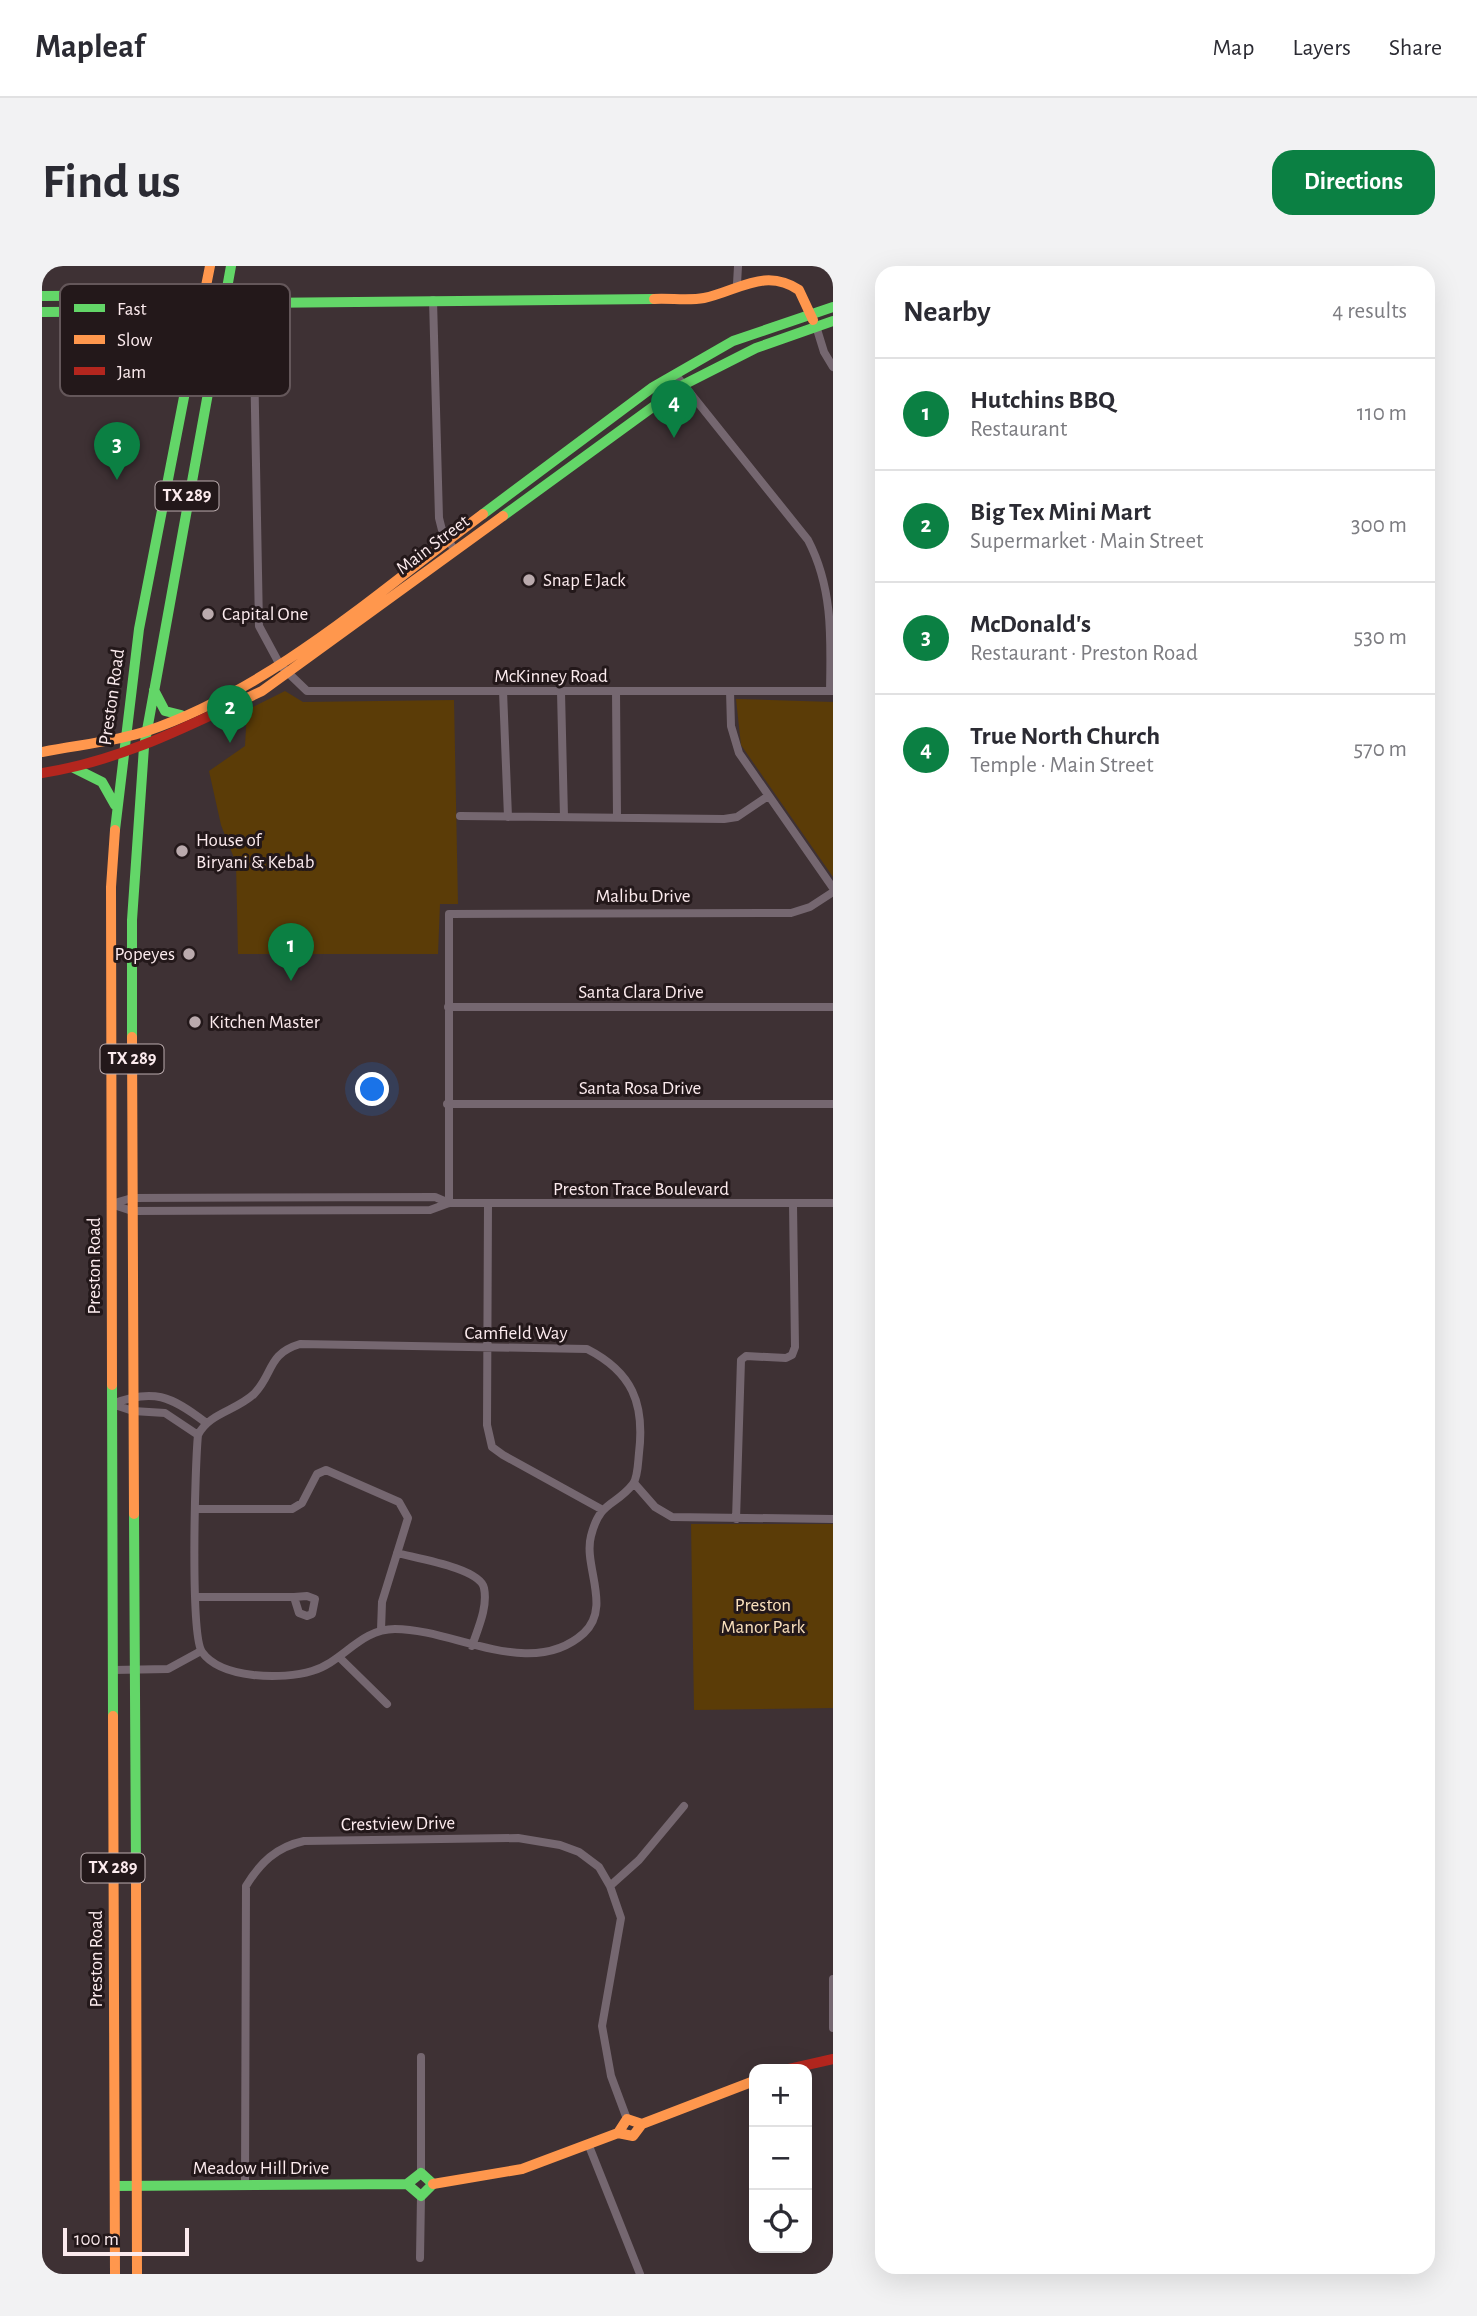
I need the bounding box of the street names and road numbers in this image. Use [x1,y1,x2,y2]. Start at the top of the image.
road number: TX 289 [156,481,218,510]
street label: Main Street [393,512,473,578]
street label: Preston Road [96,647,128,746]
street label: McKinney Road [494,667,608,686]
street label: Malibu Drive [596,887,690,906]
street label: Santa Clara Drive [578,983,704,1002]
road number: TX 289 [100,1044,164,1074]
street label: Santa Rosa Drive [579,1079,701,1098]
street label: Preston Trace Boulevard [553,1180,729,1199]
street label: Preston Road [85,1217,104,1315]
street label: Camfield Way [464,1324,568,1343]
street label: Crestview Drive [341,1814,455,1834]
road number: TX 289 [82,1854,144,1882]
street label: Preston Road [87,1910,106,2008]
street label: Meadow Hill Drive [193,2159,329,2178]

